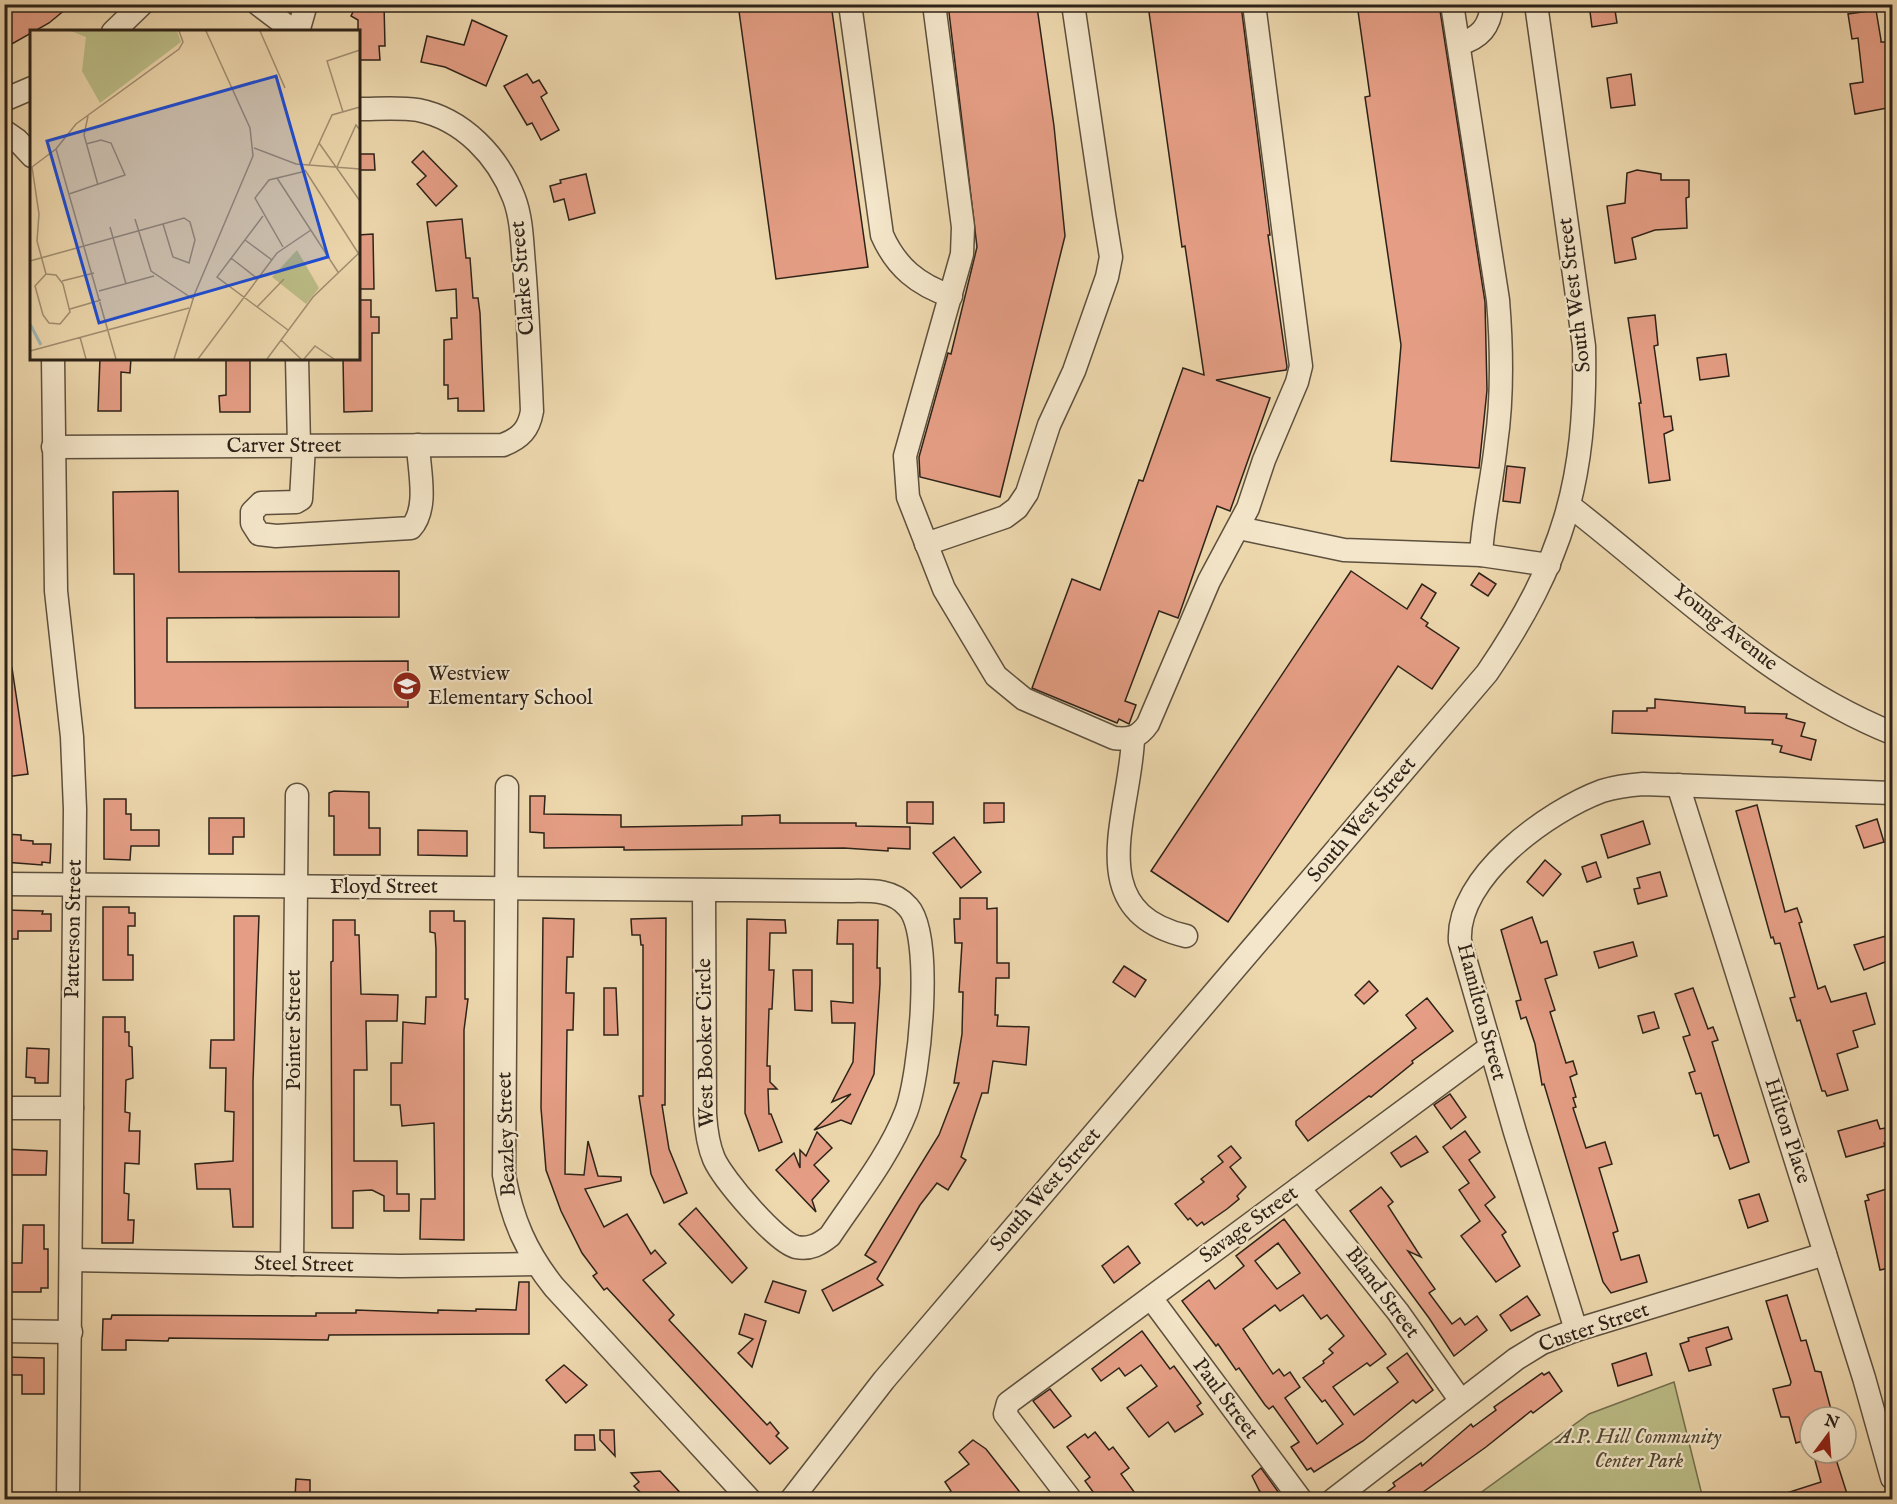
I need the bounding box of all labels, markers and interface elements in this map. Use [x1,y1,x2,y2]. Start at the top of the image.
inset map [30,30,360,360]
street label: South West Street [1552,216,1598,374]
street label: Clarke Street [505,220,541,336]
street label: Carver Street [226,433,342,460]
street label: Young Avenue [1667,578,1783,678]
place label: Westview Elementary School [428,661,593,712]
school or university icon: Westview Elementary School [391,670,423,702]
street label: South West Street [1302,752,1422,888]
street label: Patterson Street [59,859,89,999]
street label: Floyd Street [330,874,438,901]
street label: Hamilton Street [1450,940,1512,1084]
street label: West Booker Circle [691,958,721,1128]
street label: Pointer Street [281,969,308,1091]
street label: Beazley Street [491,1071,523,1197]
street label: Hilton Place [1757,1075,1817,1187]
street label: South West Street [985,1122,1107,1258]
street label: Savage Street [1194,1180,1304,1270]
street label: Bland Street [1339,1242,1425,1344]
street label: Steel Street [254,1251,354,1279]
street label: Custer Street [1535,1297,1653,1359]
street label: Paul Street [1186,1353,1264,1445]
north arrow [1798,1405,1858,1465]
text: N [1821,1411,1841,1434]
park label: A.P. Hill Community Center Park [1555,1424,1722,1475]

